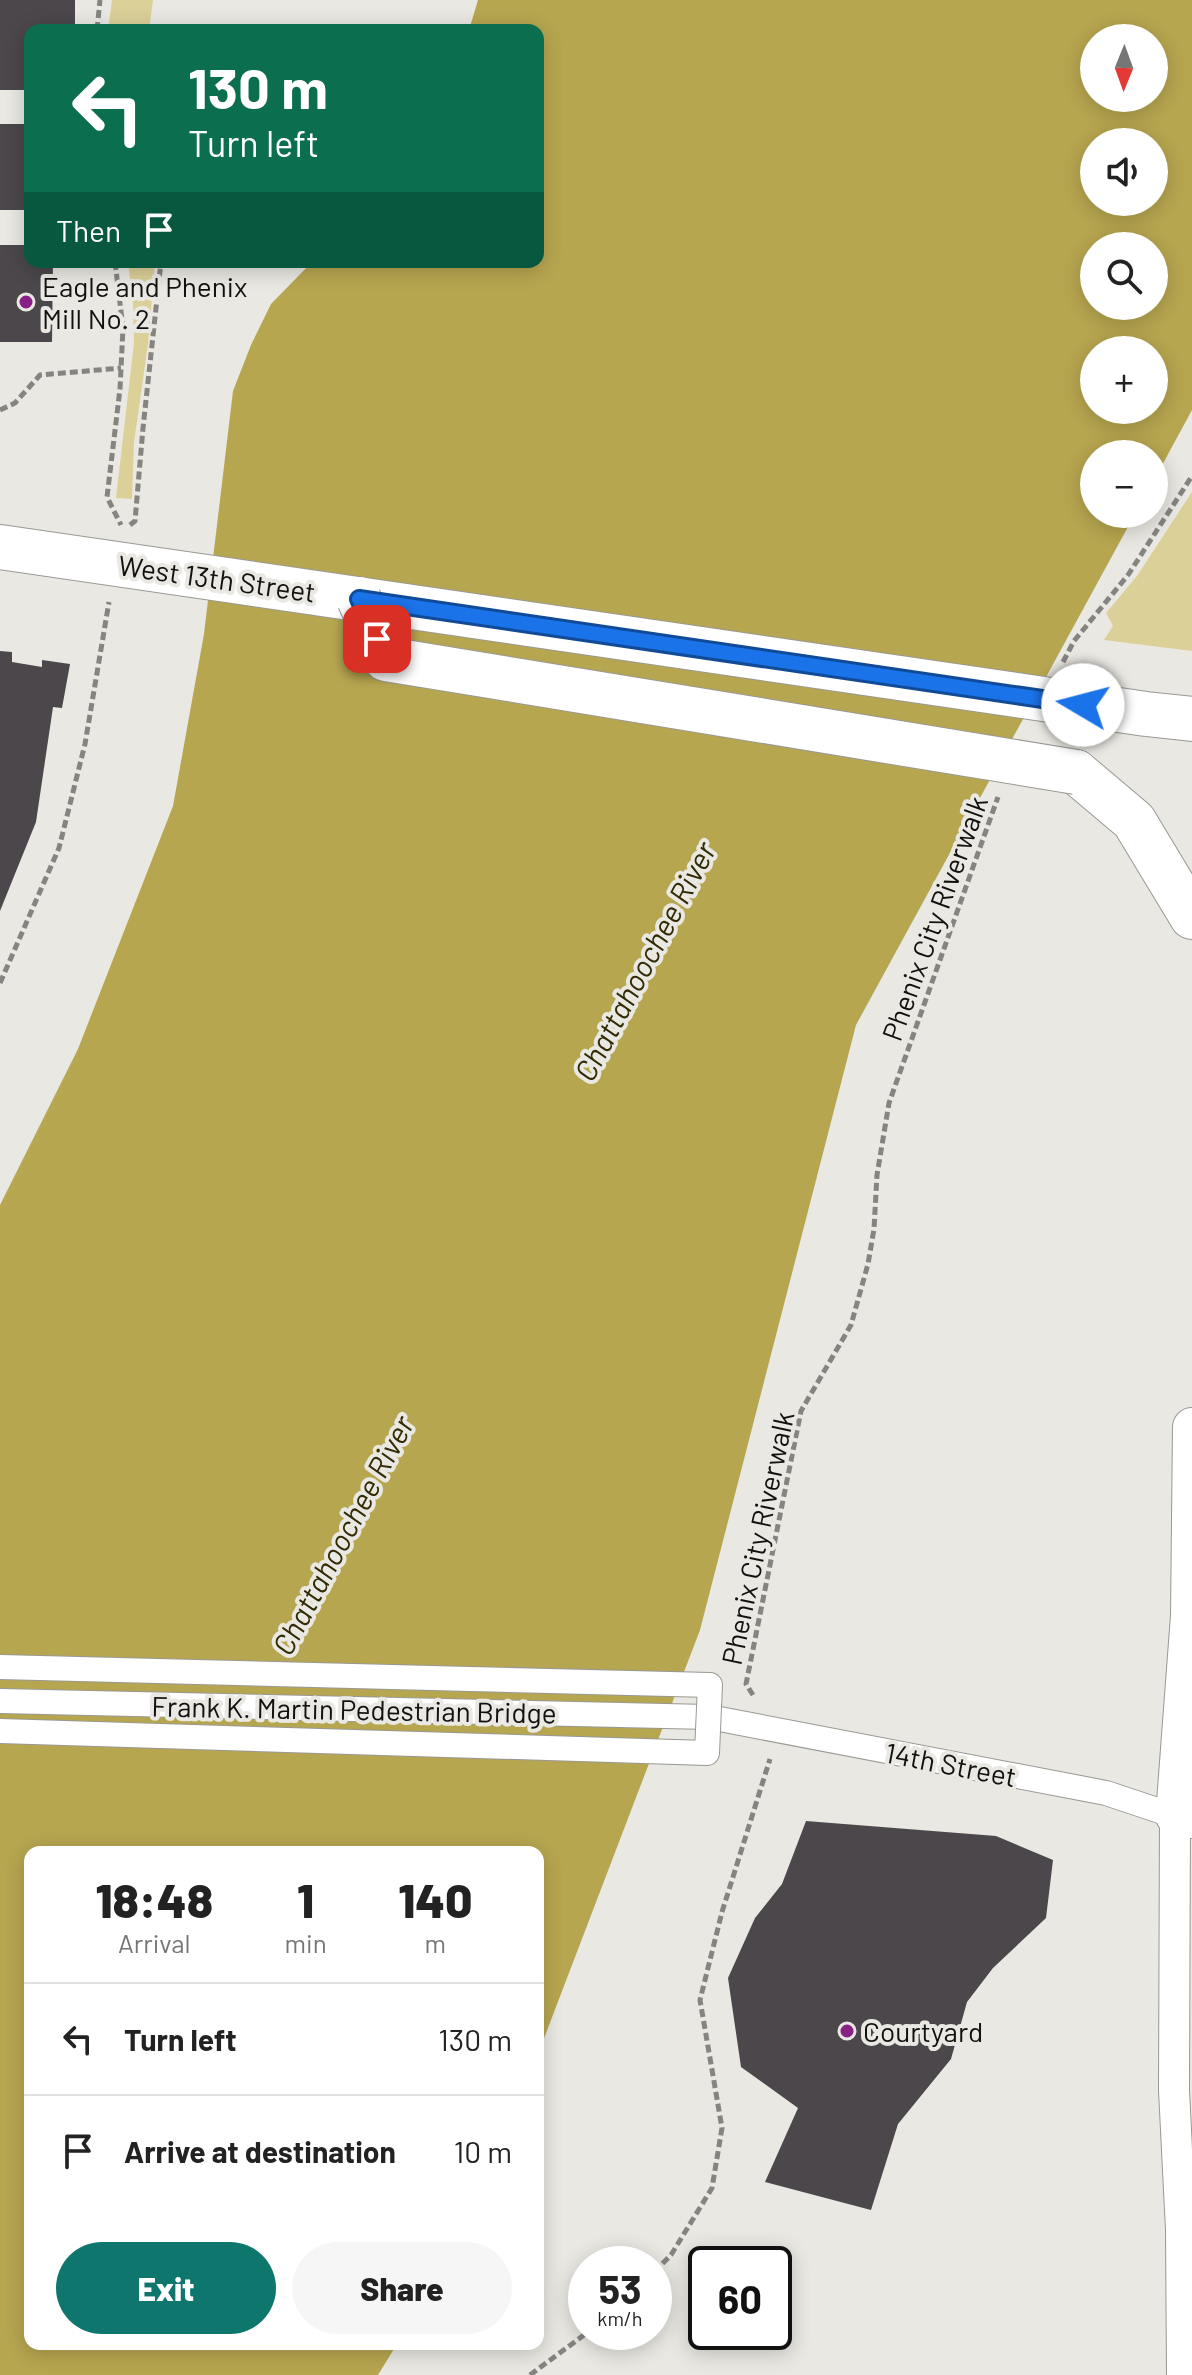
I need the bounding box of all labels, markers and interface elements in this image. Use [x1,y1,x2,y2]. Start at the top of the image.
north arrow [1080,24,1168,112]
map controls [1080,24,1168,528]
text: 130 m [188,53,328,120]
icon: left [56,56,160,160]
text: Turn left [188,121,319,164]
button: sound [1080,128,1168,216]
icon: arrive [137,208,181,252]
text: Then [56,212,121,248]
button: search [1080,232,1168,320]
place label: Eagle and Phenix Mill No. 2 [42,269,247,335]
marker: Eagle and Phenix Mill No. 2 [17,293,35,311]
button: + [1080,336,1168,424]
button: − [1080,440,1168,528]
street label: West 13th Street [116,547,318,609]
pin [343,605,411,673]
icon: arrive [355,617,399,661]
position arrow [1041,663,1125,747]
street label: Phenix City Riverwalk [874,791,994,1045]
water label: Chattahoochee River [566,834,723,1087]
water label: Chattahoochee River [264,1408,421,1661]
street label: Phenix City Riverwalk [714,1408,800,1668]
street label: Frank K. Martin Pedestrian Bridge [151,1688,557,1730]
street label: 14th Street [883,1735,1019,1793]
text: 18:48 [95,1870,213,1928]
text: 1 [297,1870,314,1928]
text: 140 [398,1870,473,1928]
text: Arrival [118,1927,191,1958]
text: min [285,1927,327,1958]
text: m [425,1927,446,1958]
place label: Courtyard [863,2014,983,2048]
icon: left [56,2017,100,2061]
text: Turn left [124,2021,237,2057]
text: 130 m [438,2021,512,2057]
marker: Courtyard [838,2022,856,2040]
icon: arrive [56,2129,100,2173]
text: Arrive at destination [124,2133,396,2169]
text: 10 m [454,2133,512,2169]
button: Exit [56,2242,276,2334]
button: Share [292,2242,512,2334]
speed limit sign: 60 [688,2246,792,2350]
text: 53 [598,2264,642,2312]
text: km/h [597,2306,643,2330]

